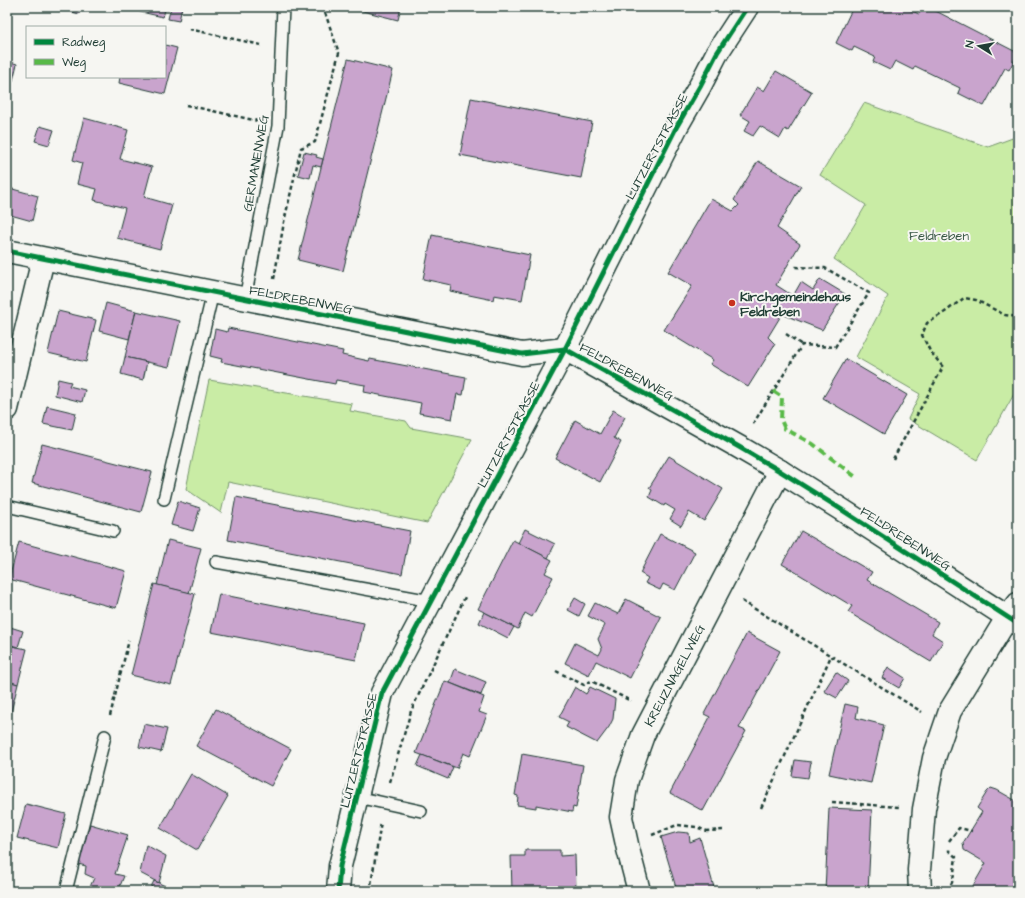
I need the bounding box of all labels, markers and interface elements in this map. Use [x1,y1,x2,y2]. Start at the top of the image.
legend [26,26,166,78]
north arrow [959,26,999,66]
text: Radweg [62,34,105,52]
text: N [962,39,978,49]
text: Weg [62,54,86,72]
street label: LUTZERTSTRASSE [621,90,693,203]
street label: GERMANENWEG [239,113,273,213]
park label: Feldreben [909,227,969,245]
street label: FELDREBENWEG [248,281,354,319]
place label: Kirchgemeindehaus Feldreben [740,288,851,321]
marker: Kirchgemeindehaus Feldreben [727,298,737,308]
street label: FELDREBENWEG [576,339,677,405]
street label: LUTZERTSTRASSE [473,378,545,491]
street label: FELDREBENWEG [856,503,954,575]
street label: KREUZNAGELWEG [640,621,709,730]
street label: LUTZERTSTRASSE [336,690,382,810]

